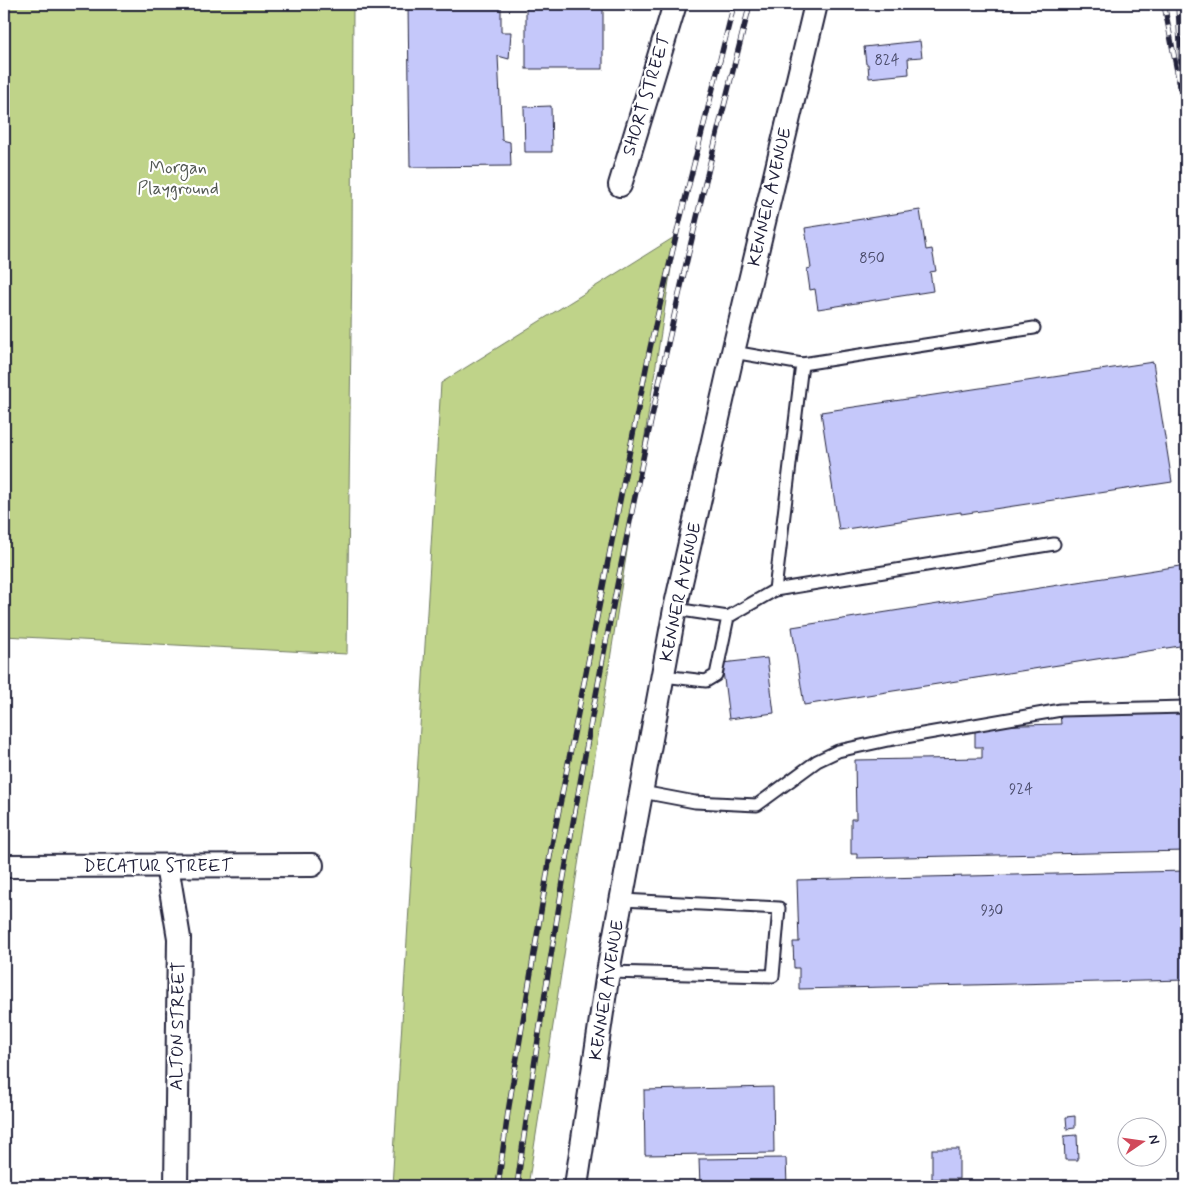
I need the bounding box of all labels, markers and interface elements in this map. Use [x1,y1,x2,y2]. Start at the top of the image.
street label: SHORT STREET [617,31,677,159]
house number: 824 [874,51,900,71]
street label: KENNER AVENUE [742,125,798,269]
park label: Morgan Playground [137,156,219,201]
house number: 850 [859,249,885,269]
street label: KENNER AVENUE [654,520,708,664]
house number: 924 [1009,780,1033,800]
street label: DECATUR STREET [83,854,233,878]
house number: 930 [981,901,1003,921]
street label: KENNER AVENUE [584,918,630,1062]
street label: ALTON STREET [165,961,191,1091]
north arrow [1118,1118,1168,1168]
text: N [1144,1133,1164,1146]

